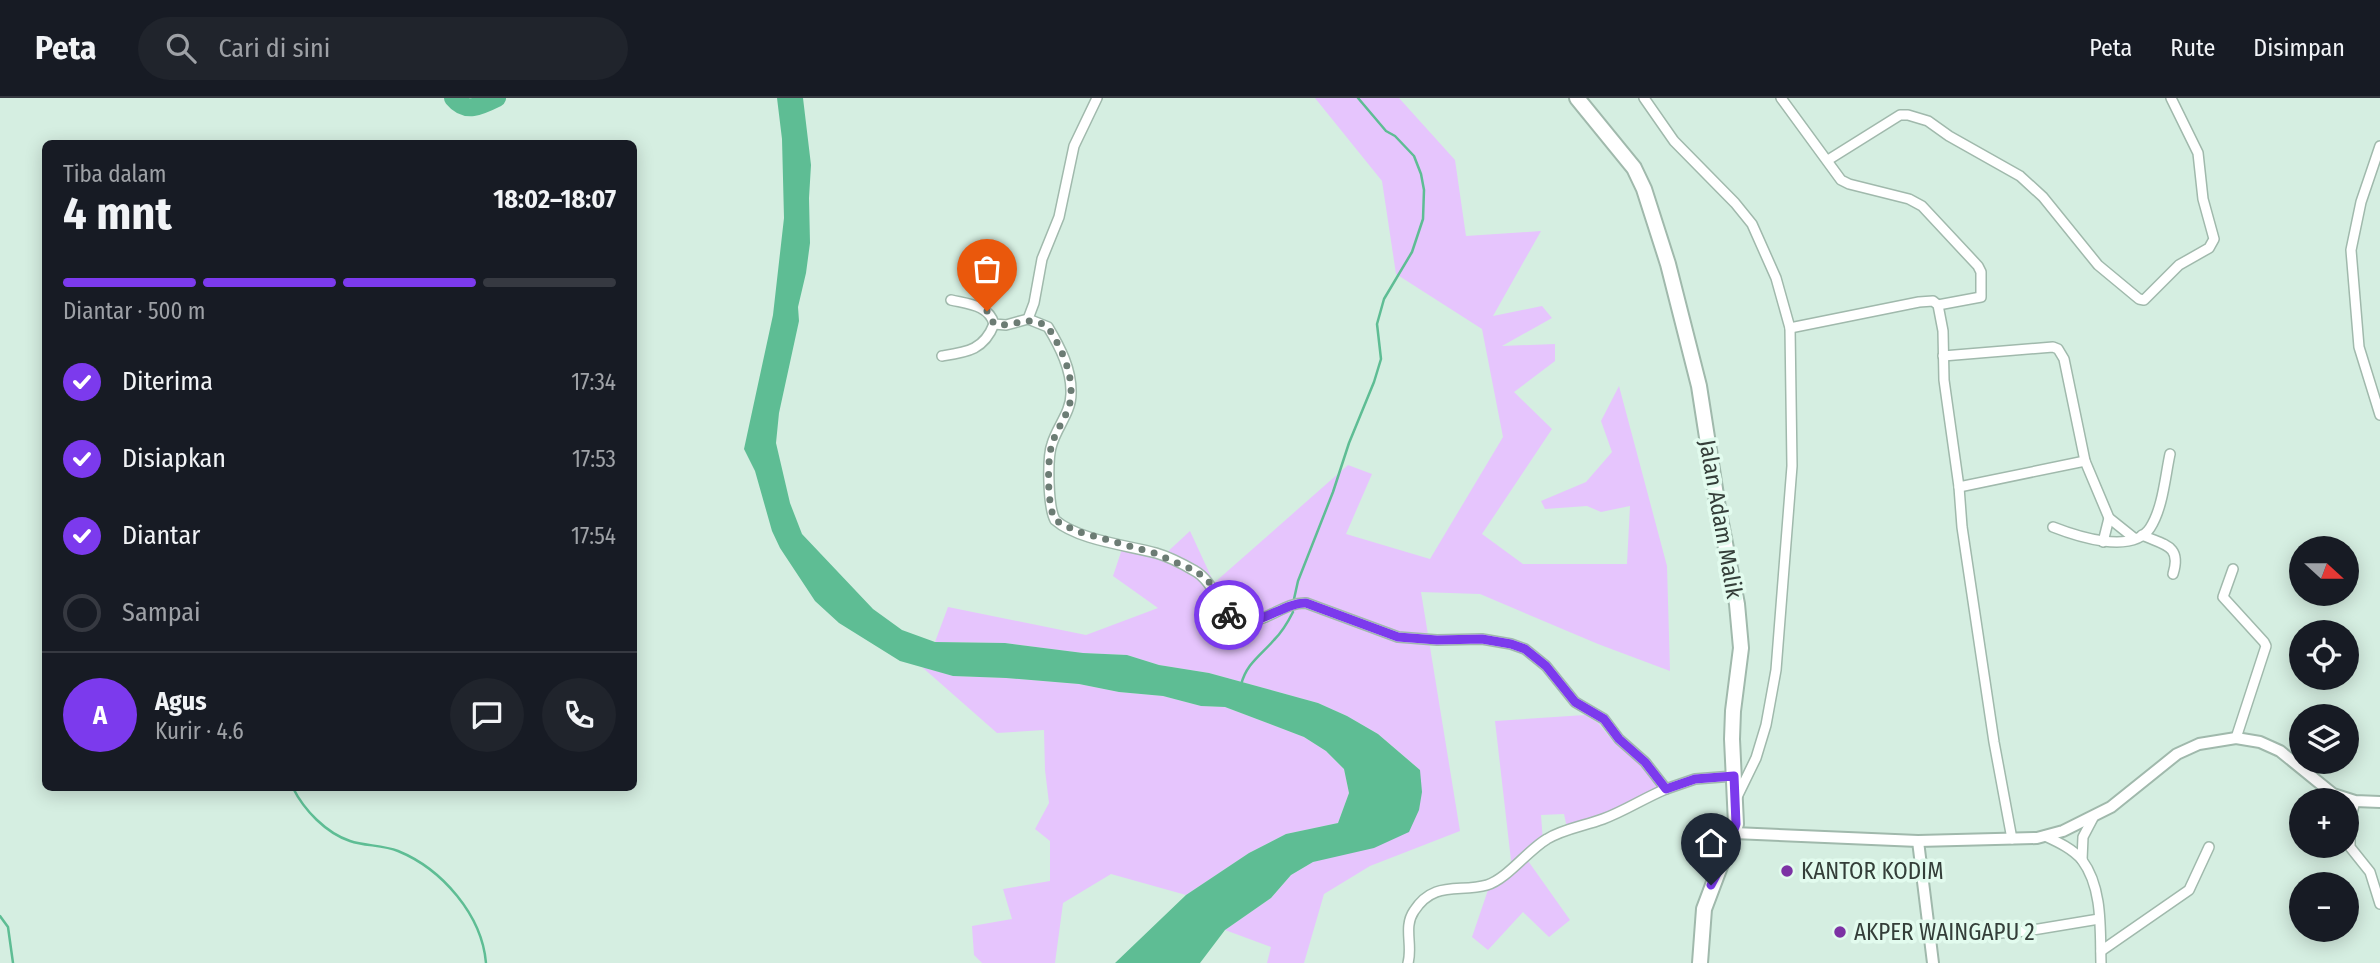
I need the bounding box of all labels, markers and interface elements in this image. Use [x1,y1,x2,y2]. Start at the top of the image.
search box [138,17,628,80]
text: Peta [35,28,96,68]
icon: search [162,29,200,67]
text: Cari di sini [218,33,330,64]
text: Peta [2089,34,2132,62]
text: Rute [2170,34,2215,62]
text: Disimpan [2253,34,2345,62]
text: Tiba dalam [63,160,166,188]
text: 18:02–18:07 [493,184,616,215]
text: 4 mnt [63,186,172,241]
pin [957,239,1017,311]
icon: bag [968,250,1006,288]
text: Diantar · 500 m [63,297,206,325]
icon: check [63,363,101,401]
text: Diterima [122,366,213,397]
text: 17:34 [571,368,616,396]
street label: Jalan Adam Malik [1693,437,1749,601]
icon: check [63,440,101,478]
text: Disiapkan [122,443,226,474]
text: 17:53 [572,445,616,473]
icon: check [63,517,101,555]
text: Diantar [122,520,200,551]
text: 17:54 [571,522,616,550]
north arrow [2289,536,2359,606]
map controls [2289,536,2359,942]
courier [1194,580,1264,650]
icon: bike [1210,596,1248,634]
text: Sampai [122,597,201,628]
button: locate [2289,620,2359,690]
button: chat [450,678,524,752]
button: phone [542,678,616,752]
text: Agus [155,686,207,717]
text: A [93,700,107,731]
button: layers [2289,704,2359,774]
text: Kurir · 4.6 [155,717,244,745]
button: + [2289,788,2359,858]
pin [1681,813,1741,885]
icon: home [1692,824,1730,862]
place label: KANTOR KODIM [1801,857,1944,885]
marker: KANTOR KODIM [1779,863,1795,879]
button: − [2289,872,2359,942]
place label: AKPER WAINGAPU 2 [1854,918,2035,946]
marker: AKPER WAINGAPU 2 [1832,924,1848,940]

